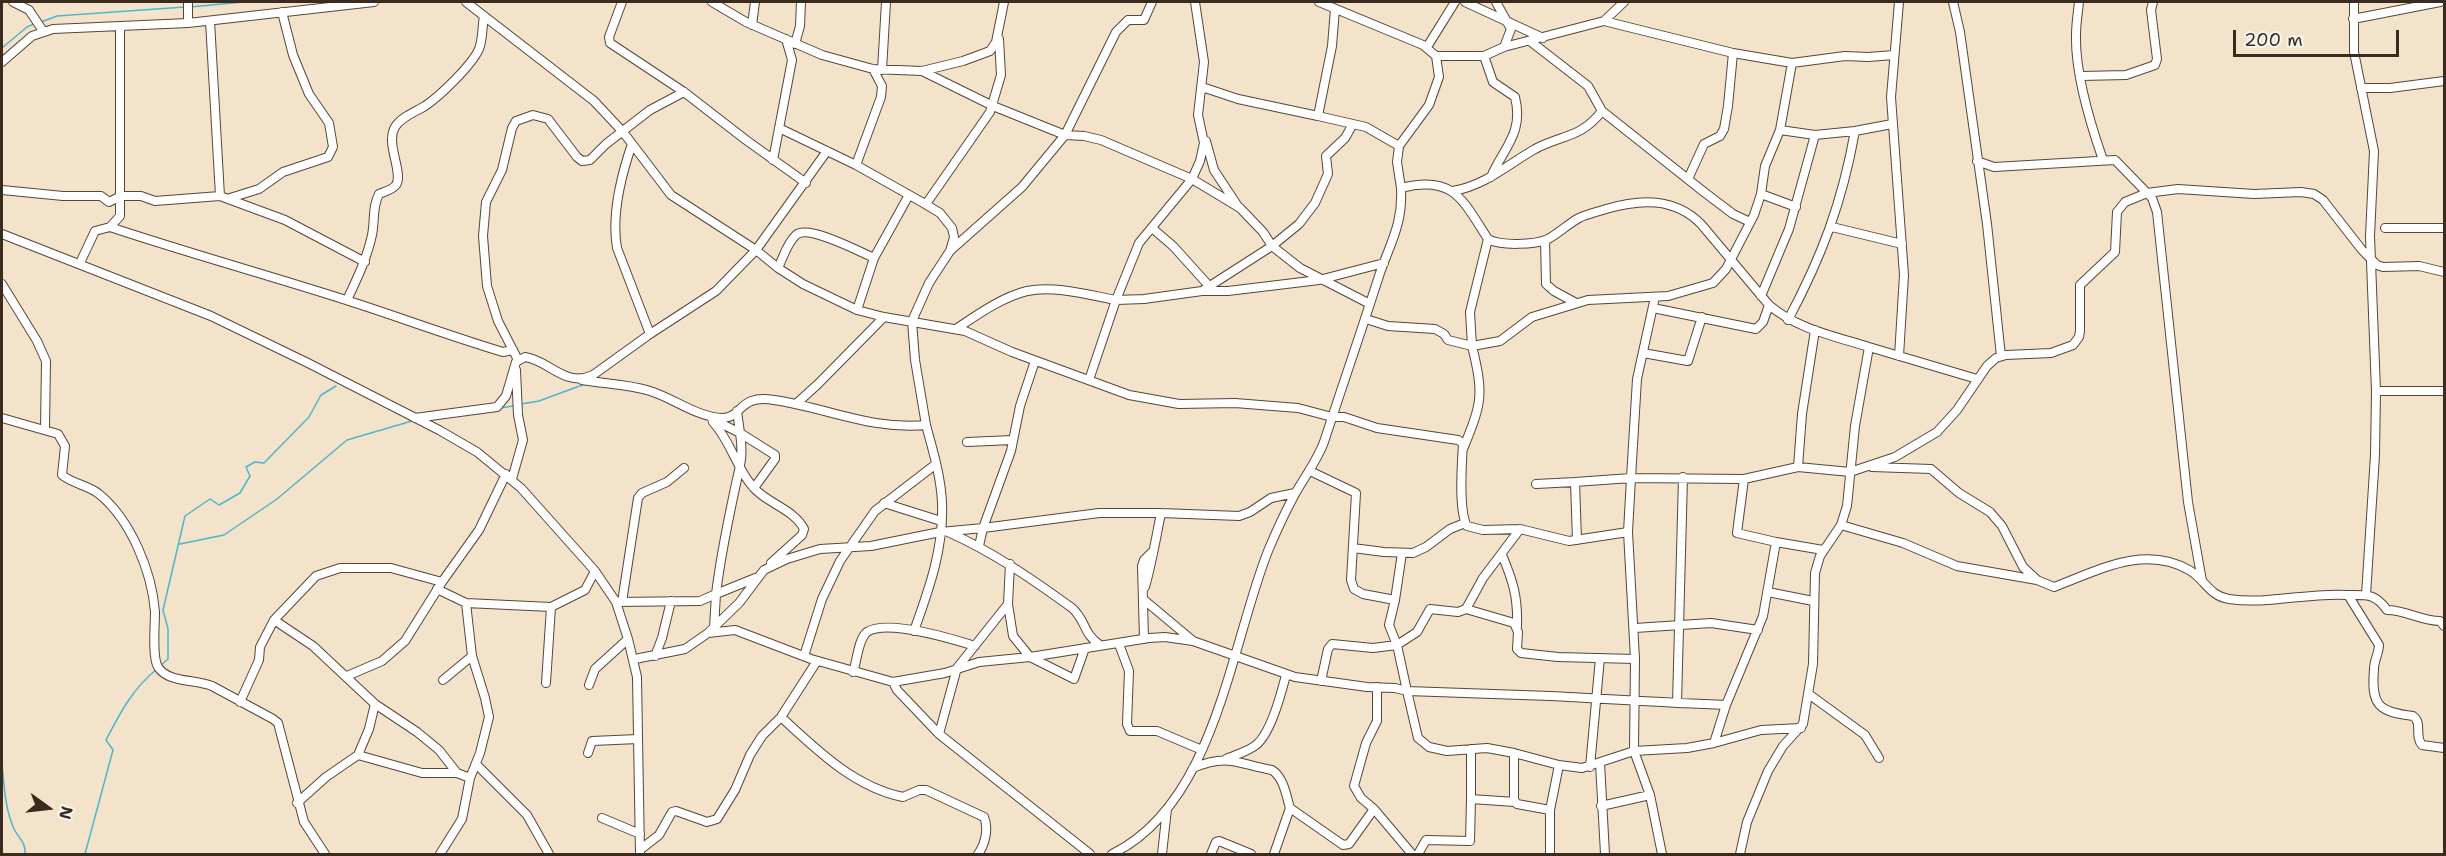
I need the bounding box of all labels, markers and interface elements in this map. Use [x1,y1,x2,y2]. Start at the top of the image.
scale bar [2236,18,2402,56]
text: 200 m [2244,28,2303,52]
north arrow [18,778,78,838]
text: N [54,804,78,822]

